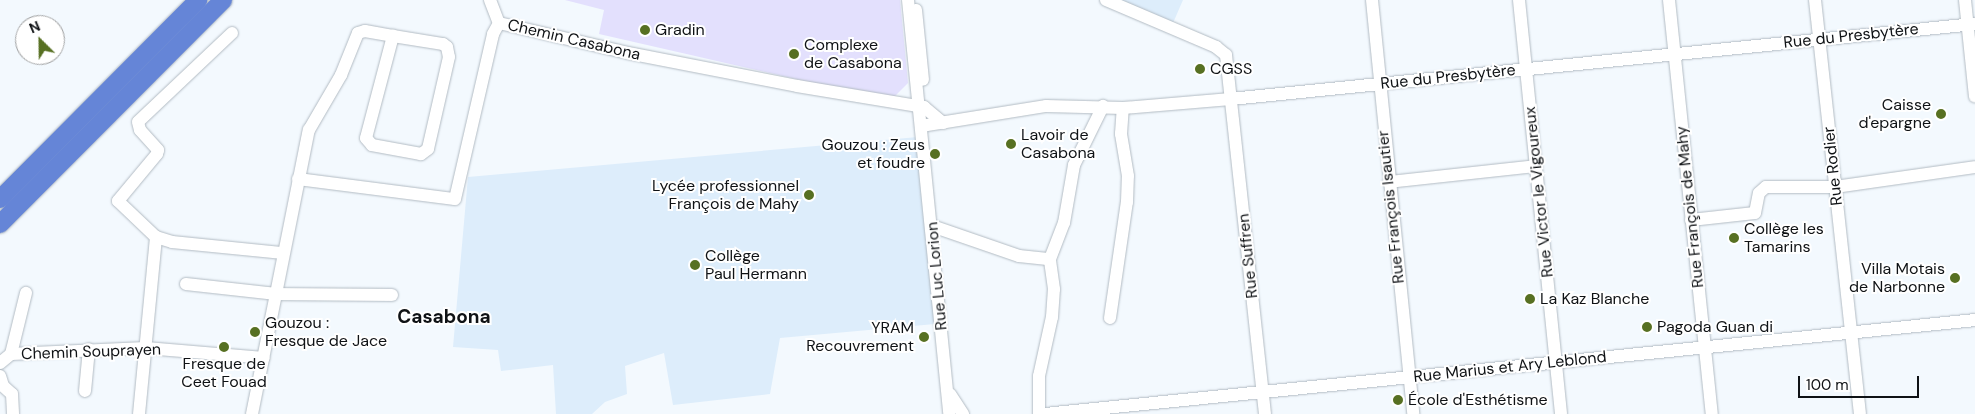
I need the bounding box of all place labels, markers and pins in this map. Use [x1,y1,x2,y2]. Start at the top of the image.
place label: Gradin [655,20,705,40]
marker: Gradin [639,24,651,36]
place label: Complexe de Casabona [804,35,902,73]
marker: Complexe de Casabona [788,48,800,60]
place label: CGSS [1210,59,1252,79]
marker: CGSS [1194,63,1206,75]
place label: Caisse d'epargne [1858,95,1931,133]
marker: Caisse d'epargne [1935,108,1947,120]
place label: Lavoir de Casabona [1021,125,1095,163]
place label: Gouzou : Zeus et foudre [822,135,925,173]
marker: Lavoir de Casabona [1005,138,1017,150]
marker: Gouzou : Zeus et foudre [929,148,941,160]
place label: Lycée professionnel François de Mahy [652,176,799,214]
marker: Lycée professionnel François de Mahy [803,189,815,201]
place label: Collège les Tamarins [1744,219,1824,257]
marker: Collège les Tamarins [1728,232,1740,244]
place label: Collège Paul Hermann [705,246,807,284]
marker: Collège Paul Hermann [689,259,701,271]
place label: Villa Motais de Narbonne [1849,259,1945,297]
marker: Villa Motais de Narbonne [1949,272,1961,284]
place label: La Kaz Blanche [1540,289,1649,309]
marker: La Kaz Blanche [1524,293,1536,305]
place label: Gouzou : Fresque de Jace [265,313,387,351]
place label: Pagoda Guan di [1657,317,1773,337]
place label: YRAM Recouvrement [806,318,914,356]
marker: Pagoda Guan di [1641,321,1653,333]
marker: Gouzou : Fresque de Jace [249,326,261,338]
marker: YRAM Recouvrement [918,331,930,343]
marker: Fresque de Ceet Fouad [218,341,230,353]
place label: Fresque de Ceet Fouad [181,354,267,392]
place label: École d'Esthétisme [1408,390,1548,410]
marker: École d'Esthétisme [1392,394,1404,406]

